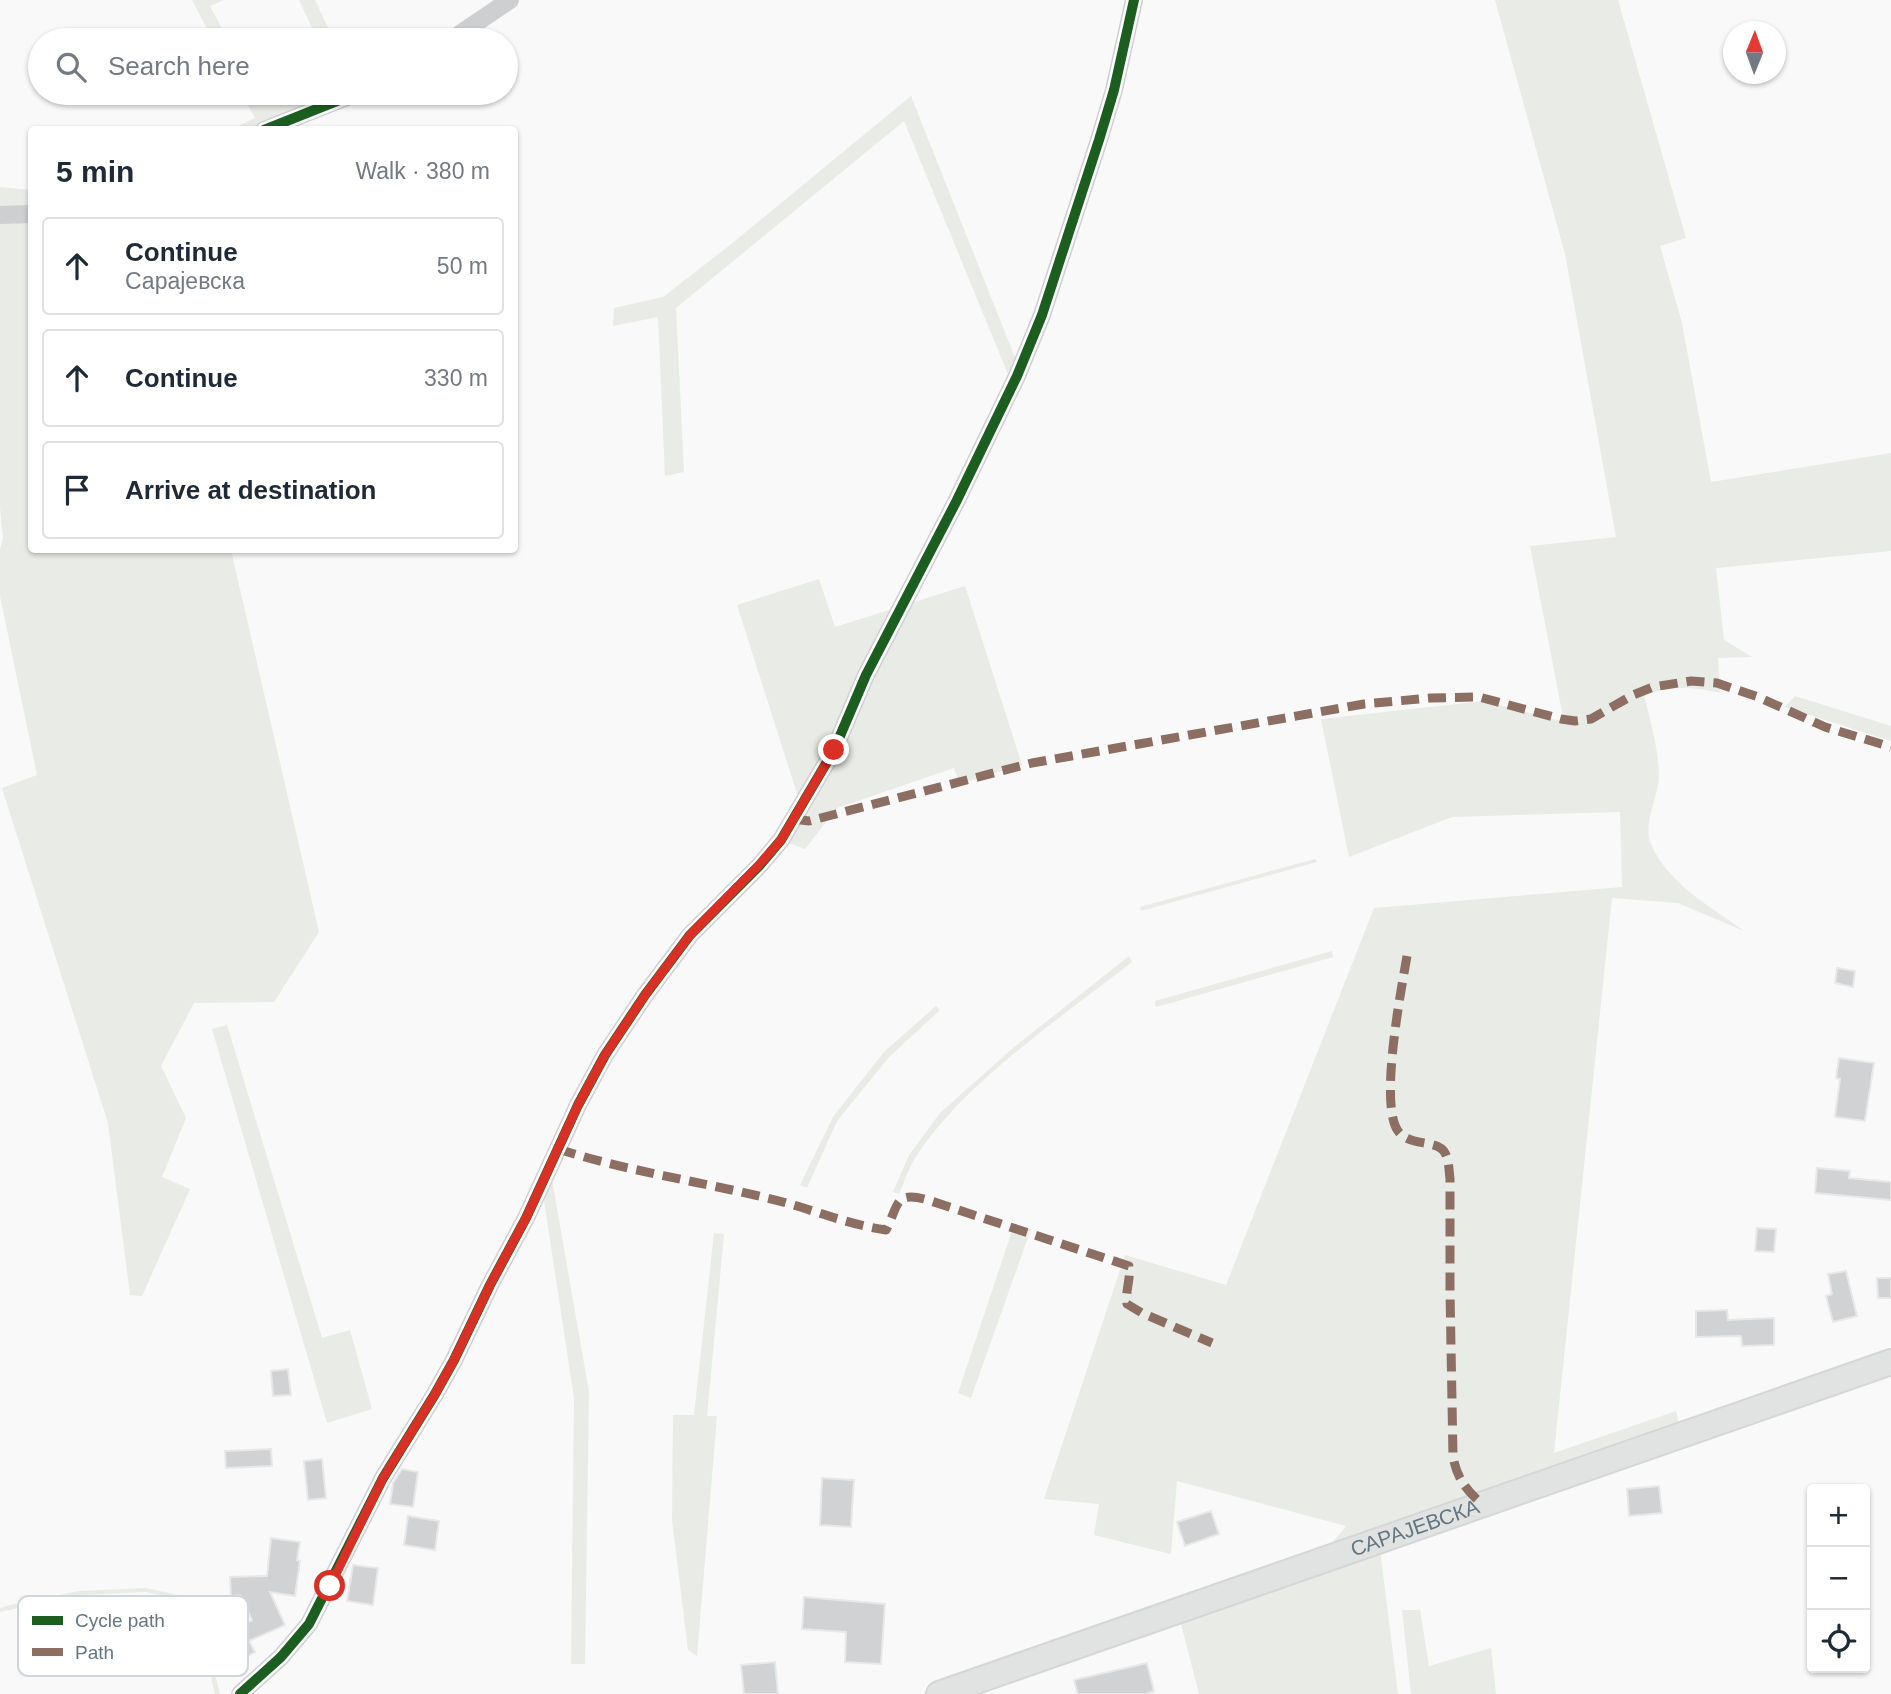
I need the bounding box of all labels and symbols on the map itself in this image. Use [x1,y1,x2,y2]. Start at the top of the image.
north arrow [1723,21,1786,84]
route end [818,734,849,765]
street label: САРАЈЕВСКА [1347,1495,1482,1561]
route start [314,1570,345,1601]
legend [18,1596,248,1676]
text: Cycle path [75,1610,165,1631]
text: Path [75,1642,114,1663]

